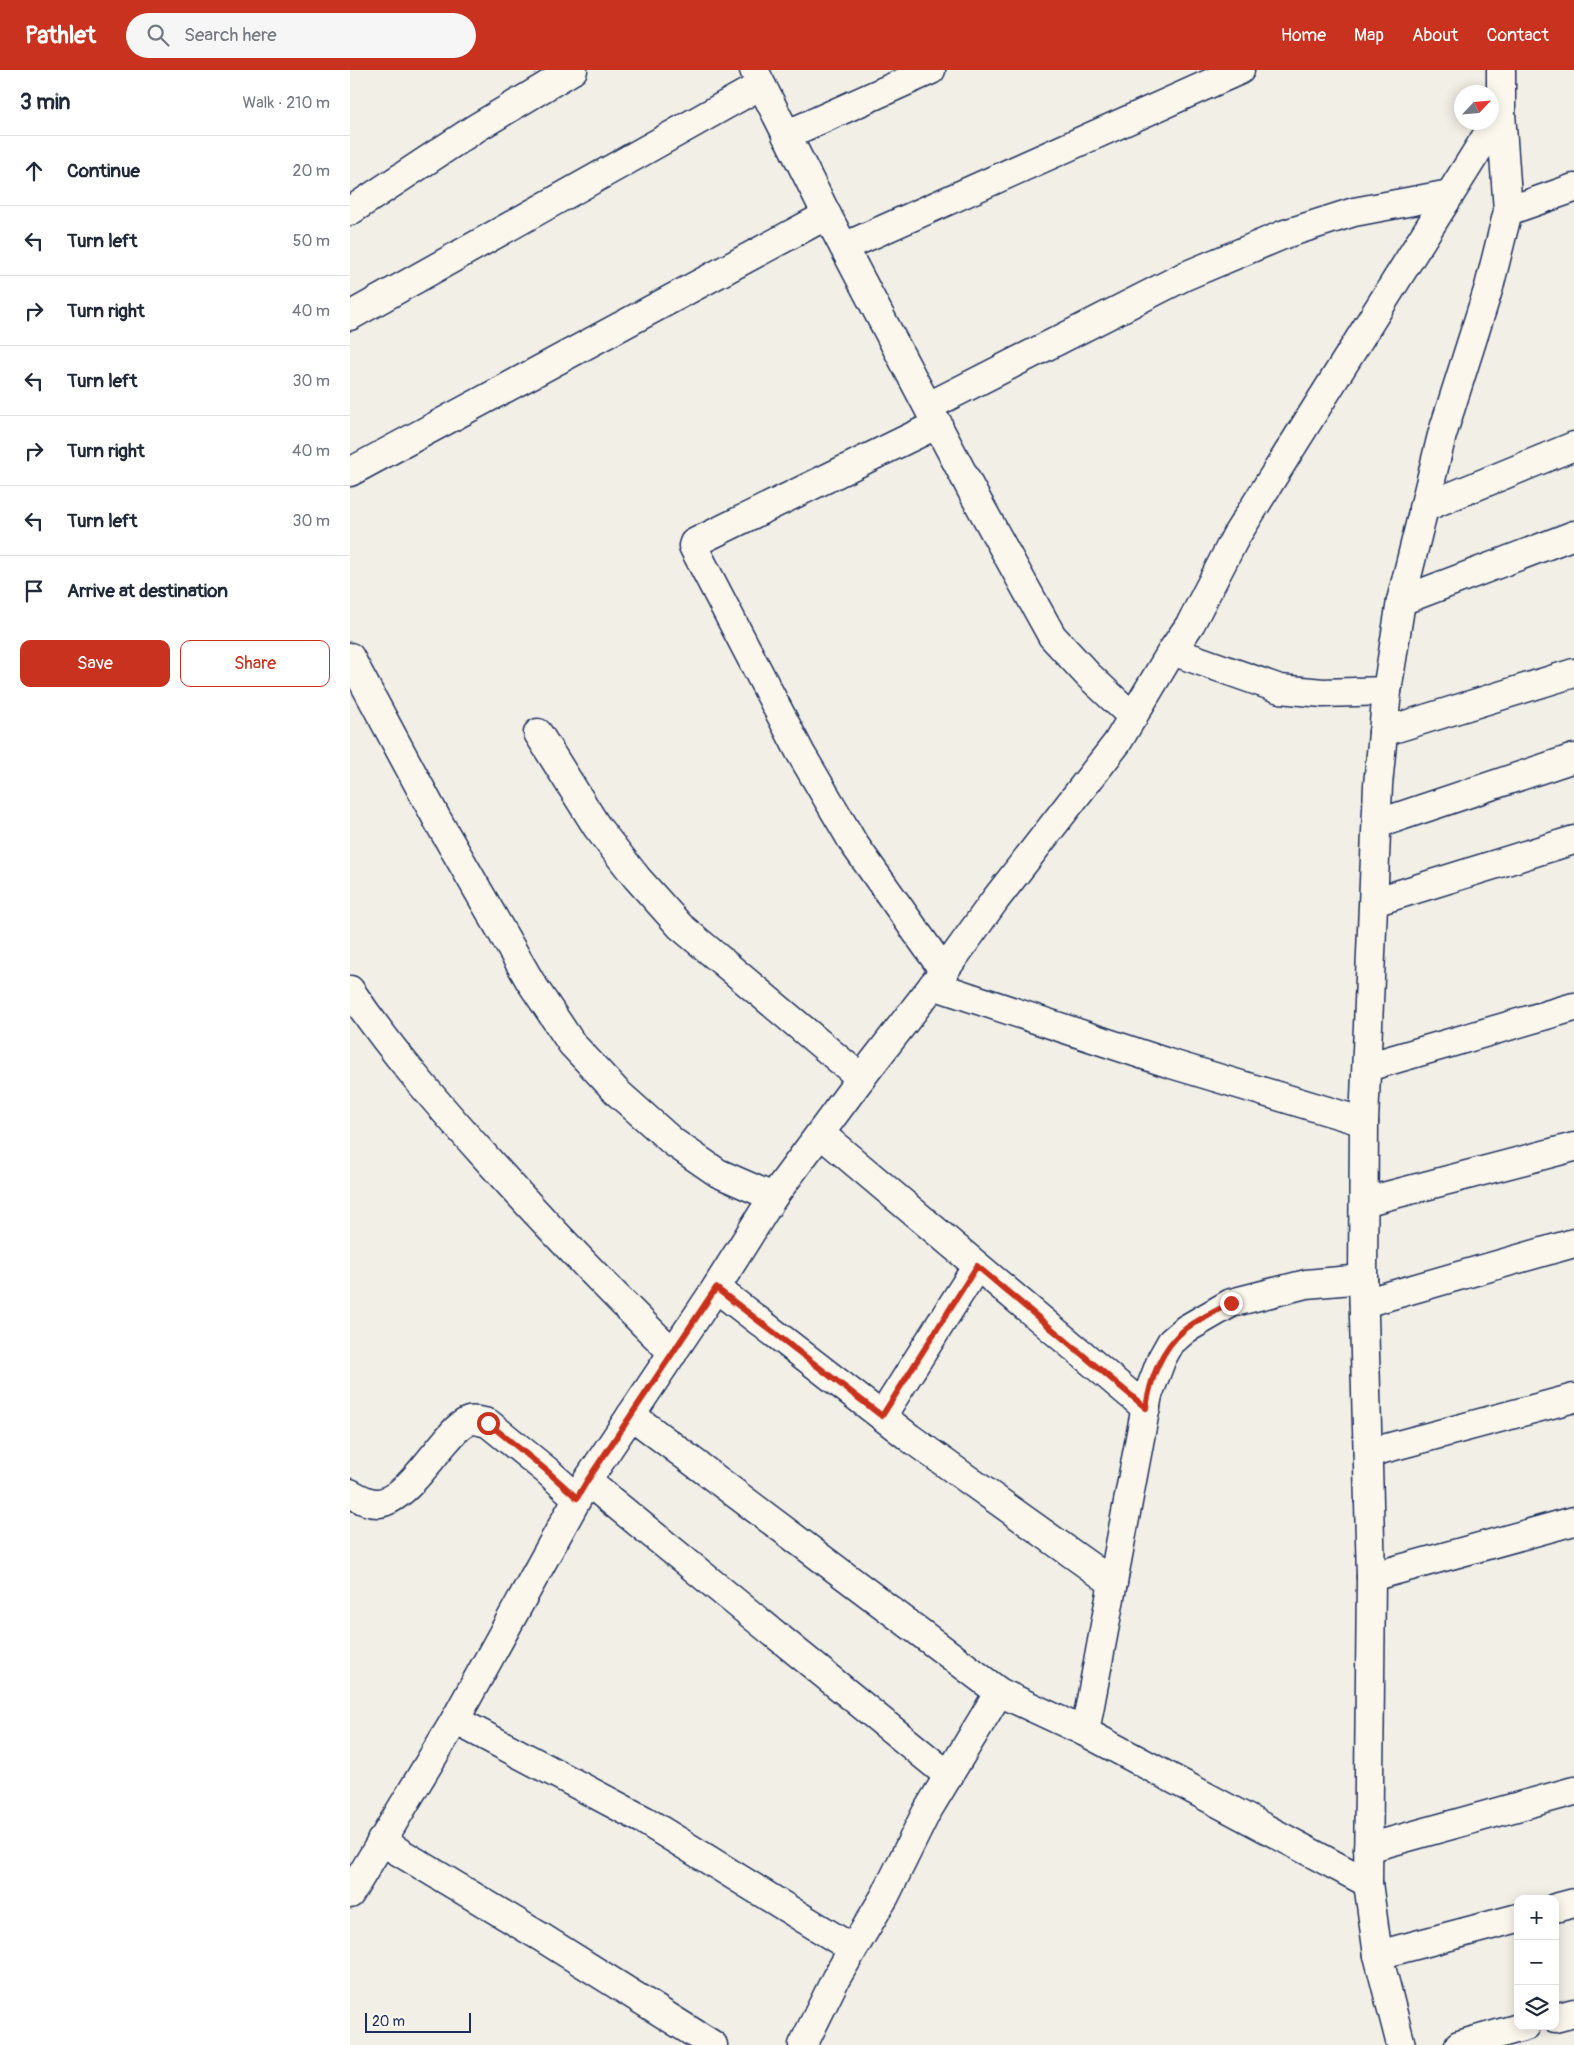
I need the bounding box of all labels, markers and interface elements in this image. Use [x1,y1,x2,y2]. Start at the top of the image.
search box [126,13,476,58]
text: Pathlet [25,21,96,50]
icon: search [144,21,172,49]
text: Search here [184,23,277,47]
text: Home [1281,24,1326,47]
text: Map [1354,24,1384,47]
text: About [1412,24,1458,47]
text: Contact [1486,24,1549,47]
north arrow [1454,85,1499,130]
text: 3 min [20,89,70,116]
text: Walk · 210 m [242,93,330,113]
icon: ahead [20,157,48,185]
text: Continue [67,159,140,183]
text: 20 m [292,161,330,181]
icon: left [20,227,48,255]
text: Turn left [67,229,137,253]
text: 50 m [293,231,330,251]
icon: right [20,297,48,325]
text: Turn right [67,299,145,323]
text: 40 m [292,301,330,321]
icon: left [20,367,48,395]
text: Turn left [67,369,137,393]
text: 30 m [292,371,330,391]
icon: right [20,437,48,465]
text: Turn right [67,439,145,463]
text: 40 m [292,441,330,461]
icon: left [20,507,48,535]
text: Turn left [67,509,137,533]
text: 30 m [292,511,330,531]
icon: arrive [20,577,48,605]
text: Arrive at destination [67,579,228,603]
button: Save [20,640,170,687]
button: Share [180,640,330,687]
route end [1220,1292,1243,1315]
route start [477,1412,500,1435]
map controls [1514,1895,1559,2030]
button: + [1514,1895,1559,1940]
button: − [1514,1940,1559,1985]
button: layers [1514,1985,1559,2030]
scale bar [365,2010,471,2033]
text: 20 m [372,2013,405,2030]

